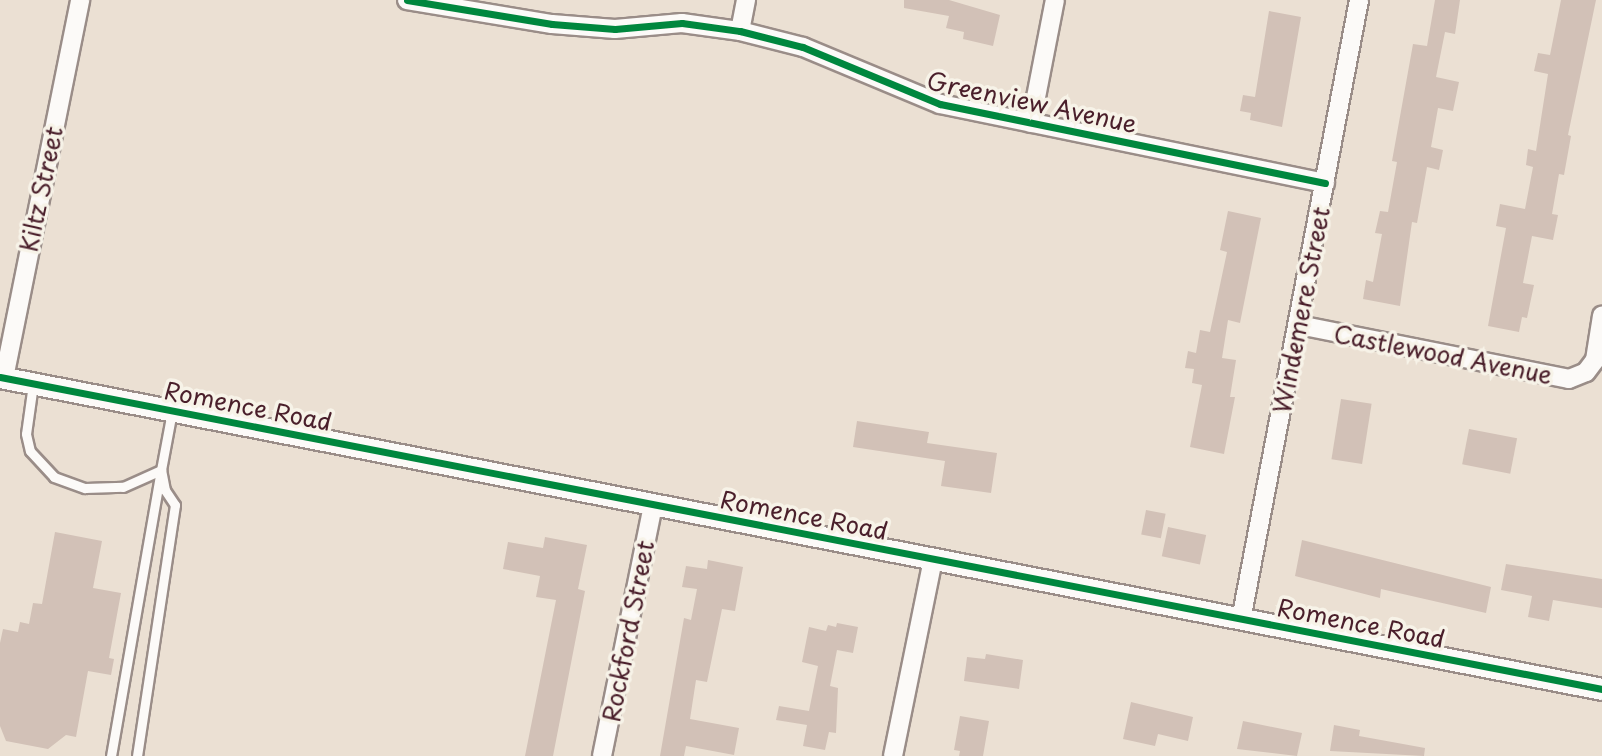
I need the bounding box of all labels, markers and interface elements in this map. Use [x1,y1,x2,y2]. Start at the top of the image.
street label: Greenview Avenue [925,66,1139,138]
street label: Kiltz Street [13,123,69,255]
street label: Windemere Street [1267,204,1335,416]
street label: Castlewood Avenue [1331,319,1555,389]
street label: Romence Road [162,376,334,436]
street label: Romence Road [718,485,890,545]
street label: Rockford Street [596,539,660,723]
street label: Romence Road [1275,593,1447,653]

